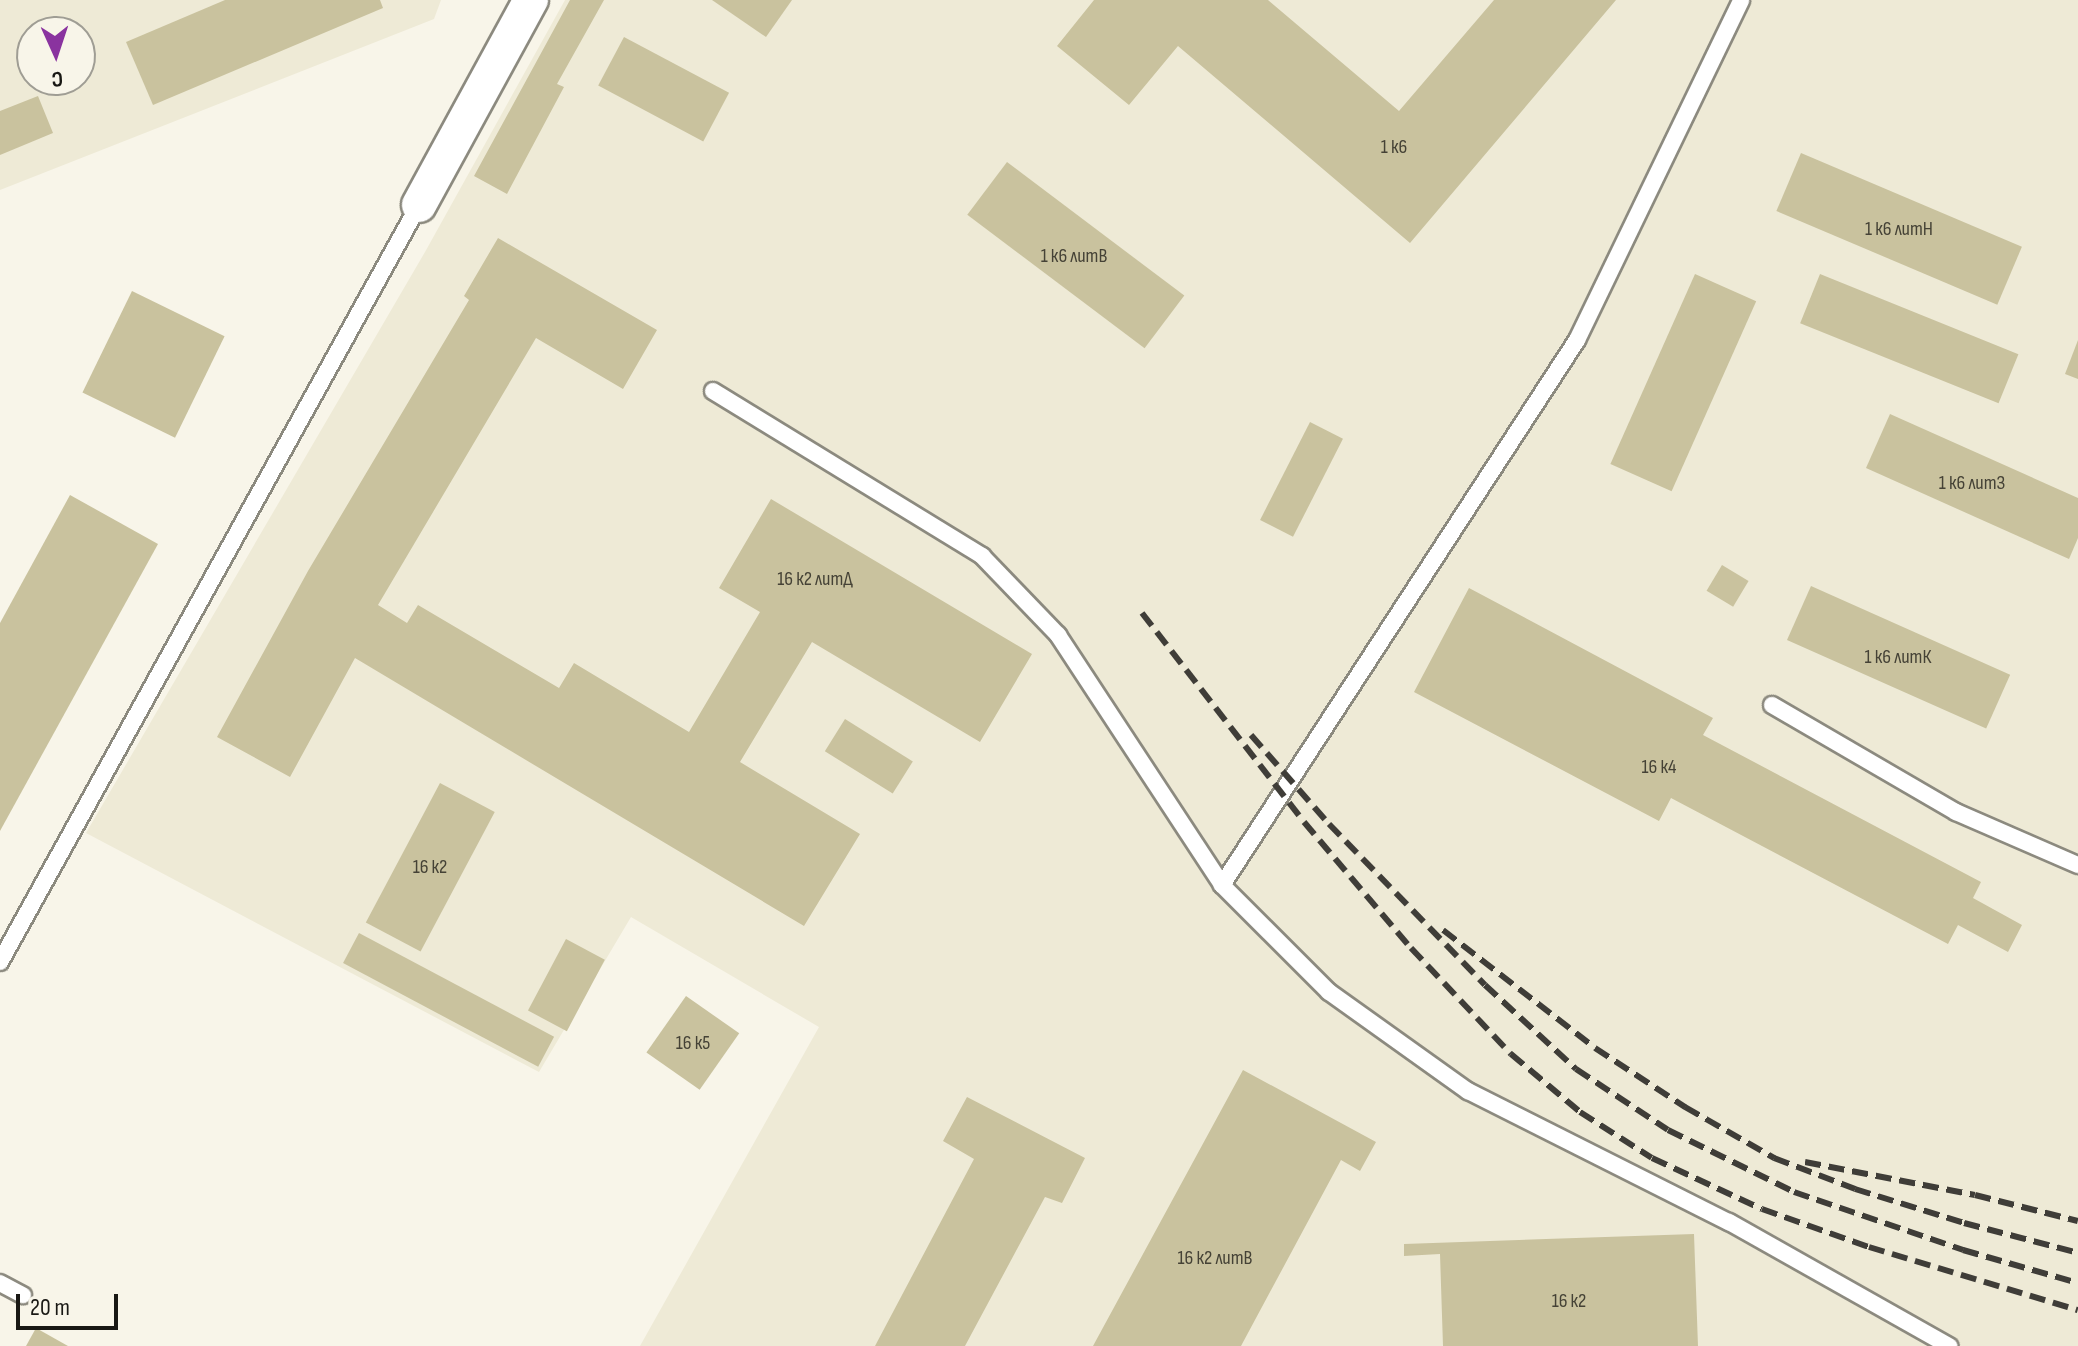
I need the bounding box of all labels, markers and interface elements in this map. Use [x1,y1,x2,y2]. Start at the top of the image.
north arrow [16,16,96,96]
text: С [51,65,64,92]
house number: 1 к6 [1381,135,1407,159]
house number: 1 к6 литН [1865,217,1933,241]
house number: 1 к6 литВ [1041,244,1107,268]
house number: 1 к6 литЗ [1939,471,2005,495]
house number: 16 к2 литД [777,567,853,591]
house number: 1 к6 литК [1865,645,1931,669]
house number: 16 к4 [1642,755,1676,779]
house number: 16 к2 [413,855,447,879]
house number: 16 к5 [676,1031,710,1055]
house number: 16 к2 литВ [1178,1246,1252,1270]
scale bar [20,1278,122,1328]
house number: 16 к2 [1552,1289,1586,1313]
text: 20 m [30,1293,70,1322]

